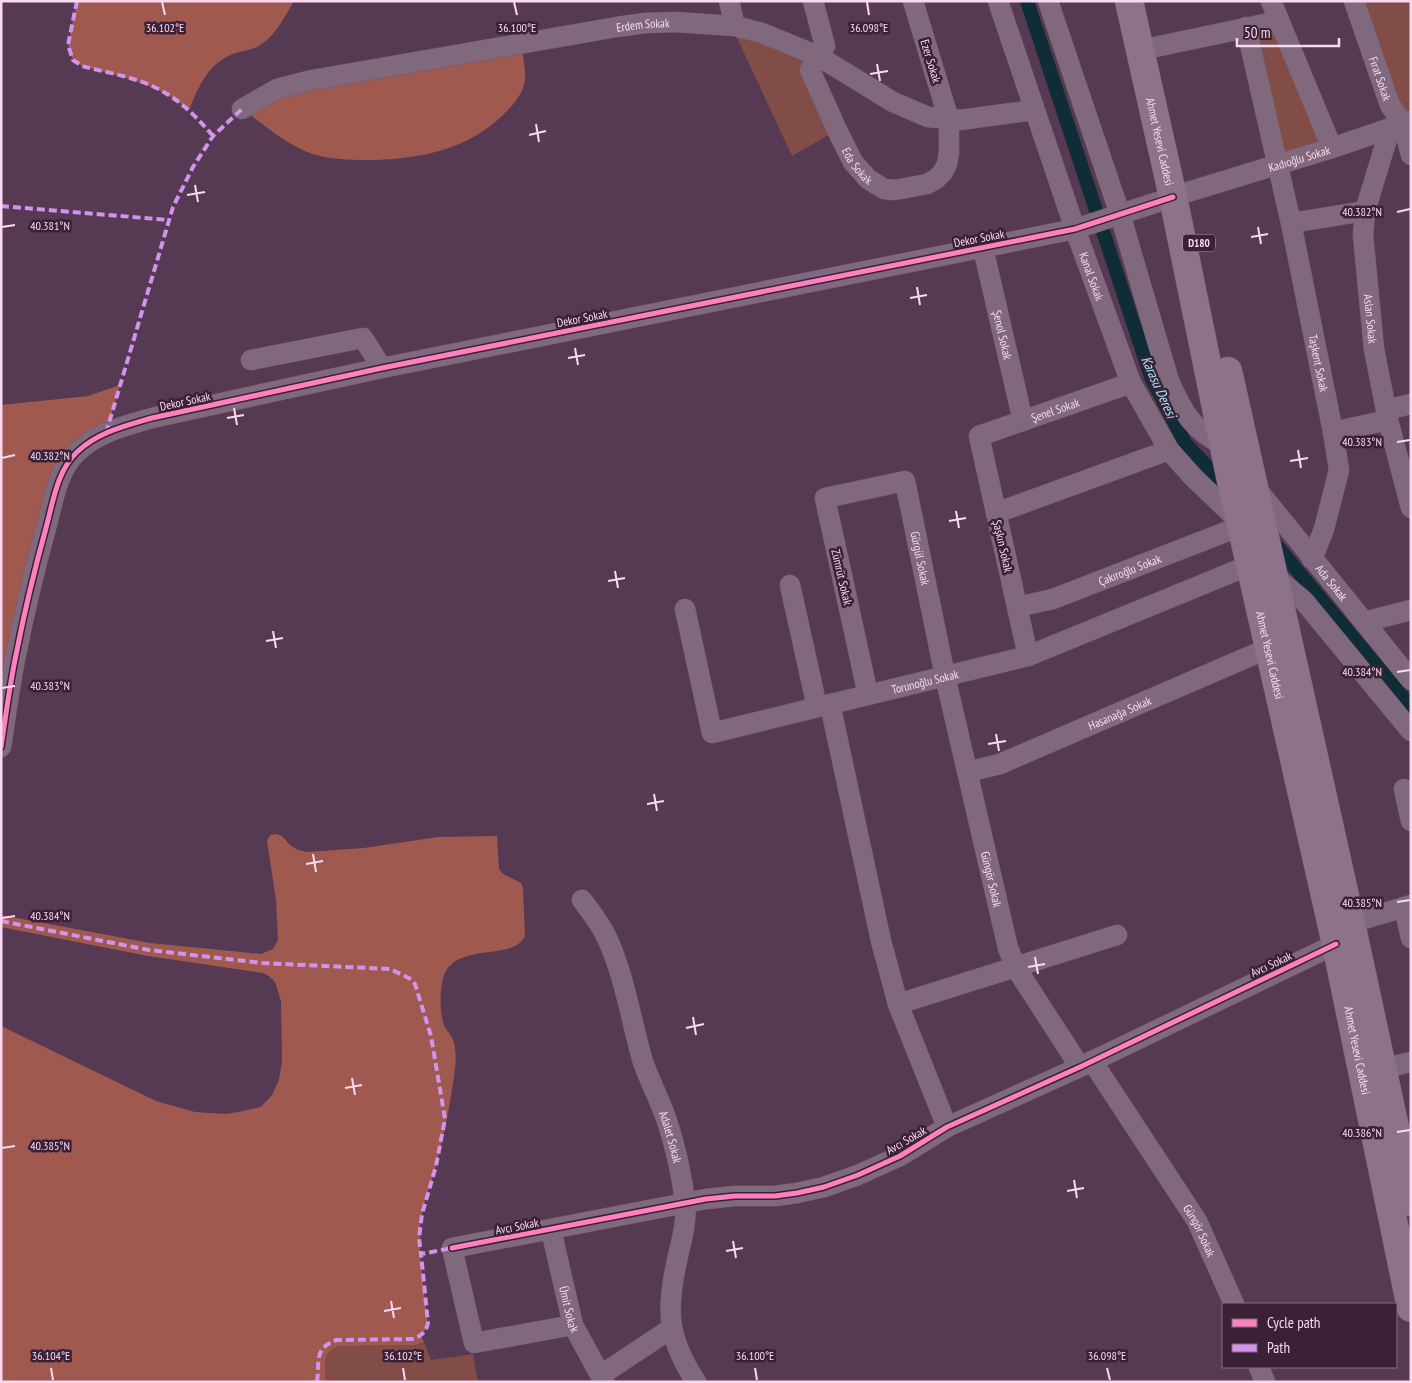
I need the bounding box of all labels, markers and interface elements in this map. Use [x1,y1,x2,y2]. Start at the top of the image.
street label: Erdem Sokak [615,15,670,35]
scale bar [1237,15,1340,47]
text: 36.102°E [146,20,184,35]
text: 36.100°E [498,20,536,35]
text: 36.098°E [850,20,888,35]
text: 50 m [1244,23,1270,42]
street label: Ezer Sokak [917,38,945,85]
street label: Fırat Sokak [1366,54,1396,103]
street label: Ahmet Yesevi Caddesi [1143,96,1178,187]
street label: Kadıoğlu Sokak [1266,142,1332,175]
street label: Eda Sokak [839,145,876,188]
text: 40.382°N [1342,204,1382,219]
text: 40.381°N [30,218,70,233]
street label: Dekor Sokak [952,226,1006,250]
road number: D180 [1183,234,1215,252]
street label: Kanal Sokak [1077,250,1108,303]
street label: Aslan Sokak [1361,293,1381,345]
street label: Dekor Sokak [555,306,609,330]
street label: Şenol Sokak [990,308,1016,361]
street label: Taşkent Sokak [1306,333,1332,394]
water label: Karasu Deresi [1137,353,1181,423]
street label: Dekor Sokak [158,388,212,414]
street label: Şenel Sokak [1029,394,1082,425]
text: 40.383°N [1342,434,1382,449]
text: 40.382°N [30,448,70,463]
street label: Şaşkın Sokak [990,518,1016,574]
street label: Gürgül Sokak [908,530,934,587]
street label: Zümrüt Sokak [828,548,856,607]
street label: Çakıroğlu Sokak [1096,550,1163,588]
street label: Ada Sokak [1313,561,1351,604]
street label: Ahmet Yesevi Caddesi [1253,609,1288,700]
text: 40.384°N [1342,664,1382,679]
street label: Torunoğlu Sokak [890,666,960,697]
text: 40.383°N [30,678,70,693]
street label: Hasanağa Sokak [1086,692,1154,733]
street label: Güngör Sokak [978,850,1006,909]
text: 40.385°N [1342,895,1382,910]
text: 40.384°N [30,908,70,923]
street label: Avcı Sokak [1248,948,1294,980]
street label: Ahmet Yesevi Caddesi [1341,1005,1374,1096]
street label: Adalet Sokak [656,1108,686,1165]
street label: Avcı Sokak [883,1122,929,1157]
text: 40.386°N [1342,1125,1382,1140]
text: 40.385°N [30,1138,70,1153]
street label: Güngör Sokak [1180,1201,1220,1259]
street label: Avcı Sokak [494,1214,540,1238]
street label: Ümit Sokak [557,1284,583,1335]
legend [1222,1303,1397,1368]
text: Cycle path [1267,1313,1320,1332]
text: Path [1267,1338,1290,1357]
text: 36.104°E [32,1348,70,1363]
text: 36.102°E [384,1348,422,1363]
text: 36.100°E [736,1348,774,1363]
text: 36.098°E [1088,1348,1126,1363]

